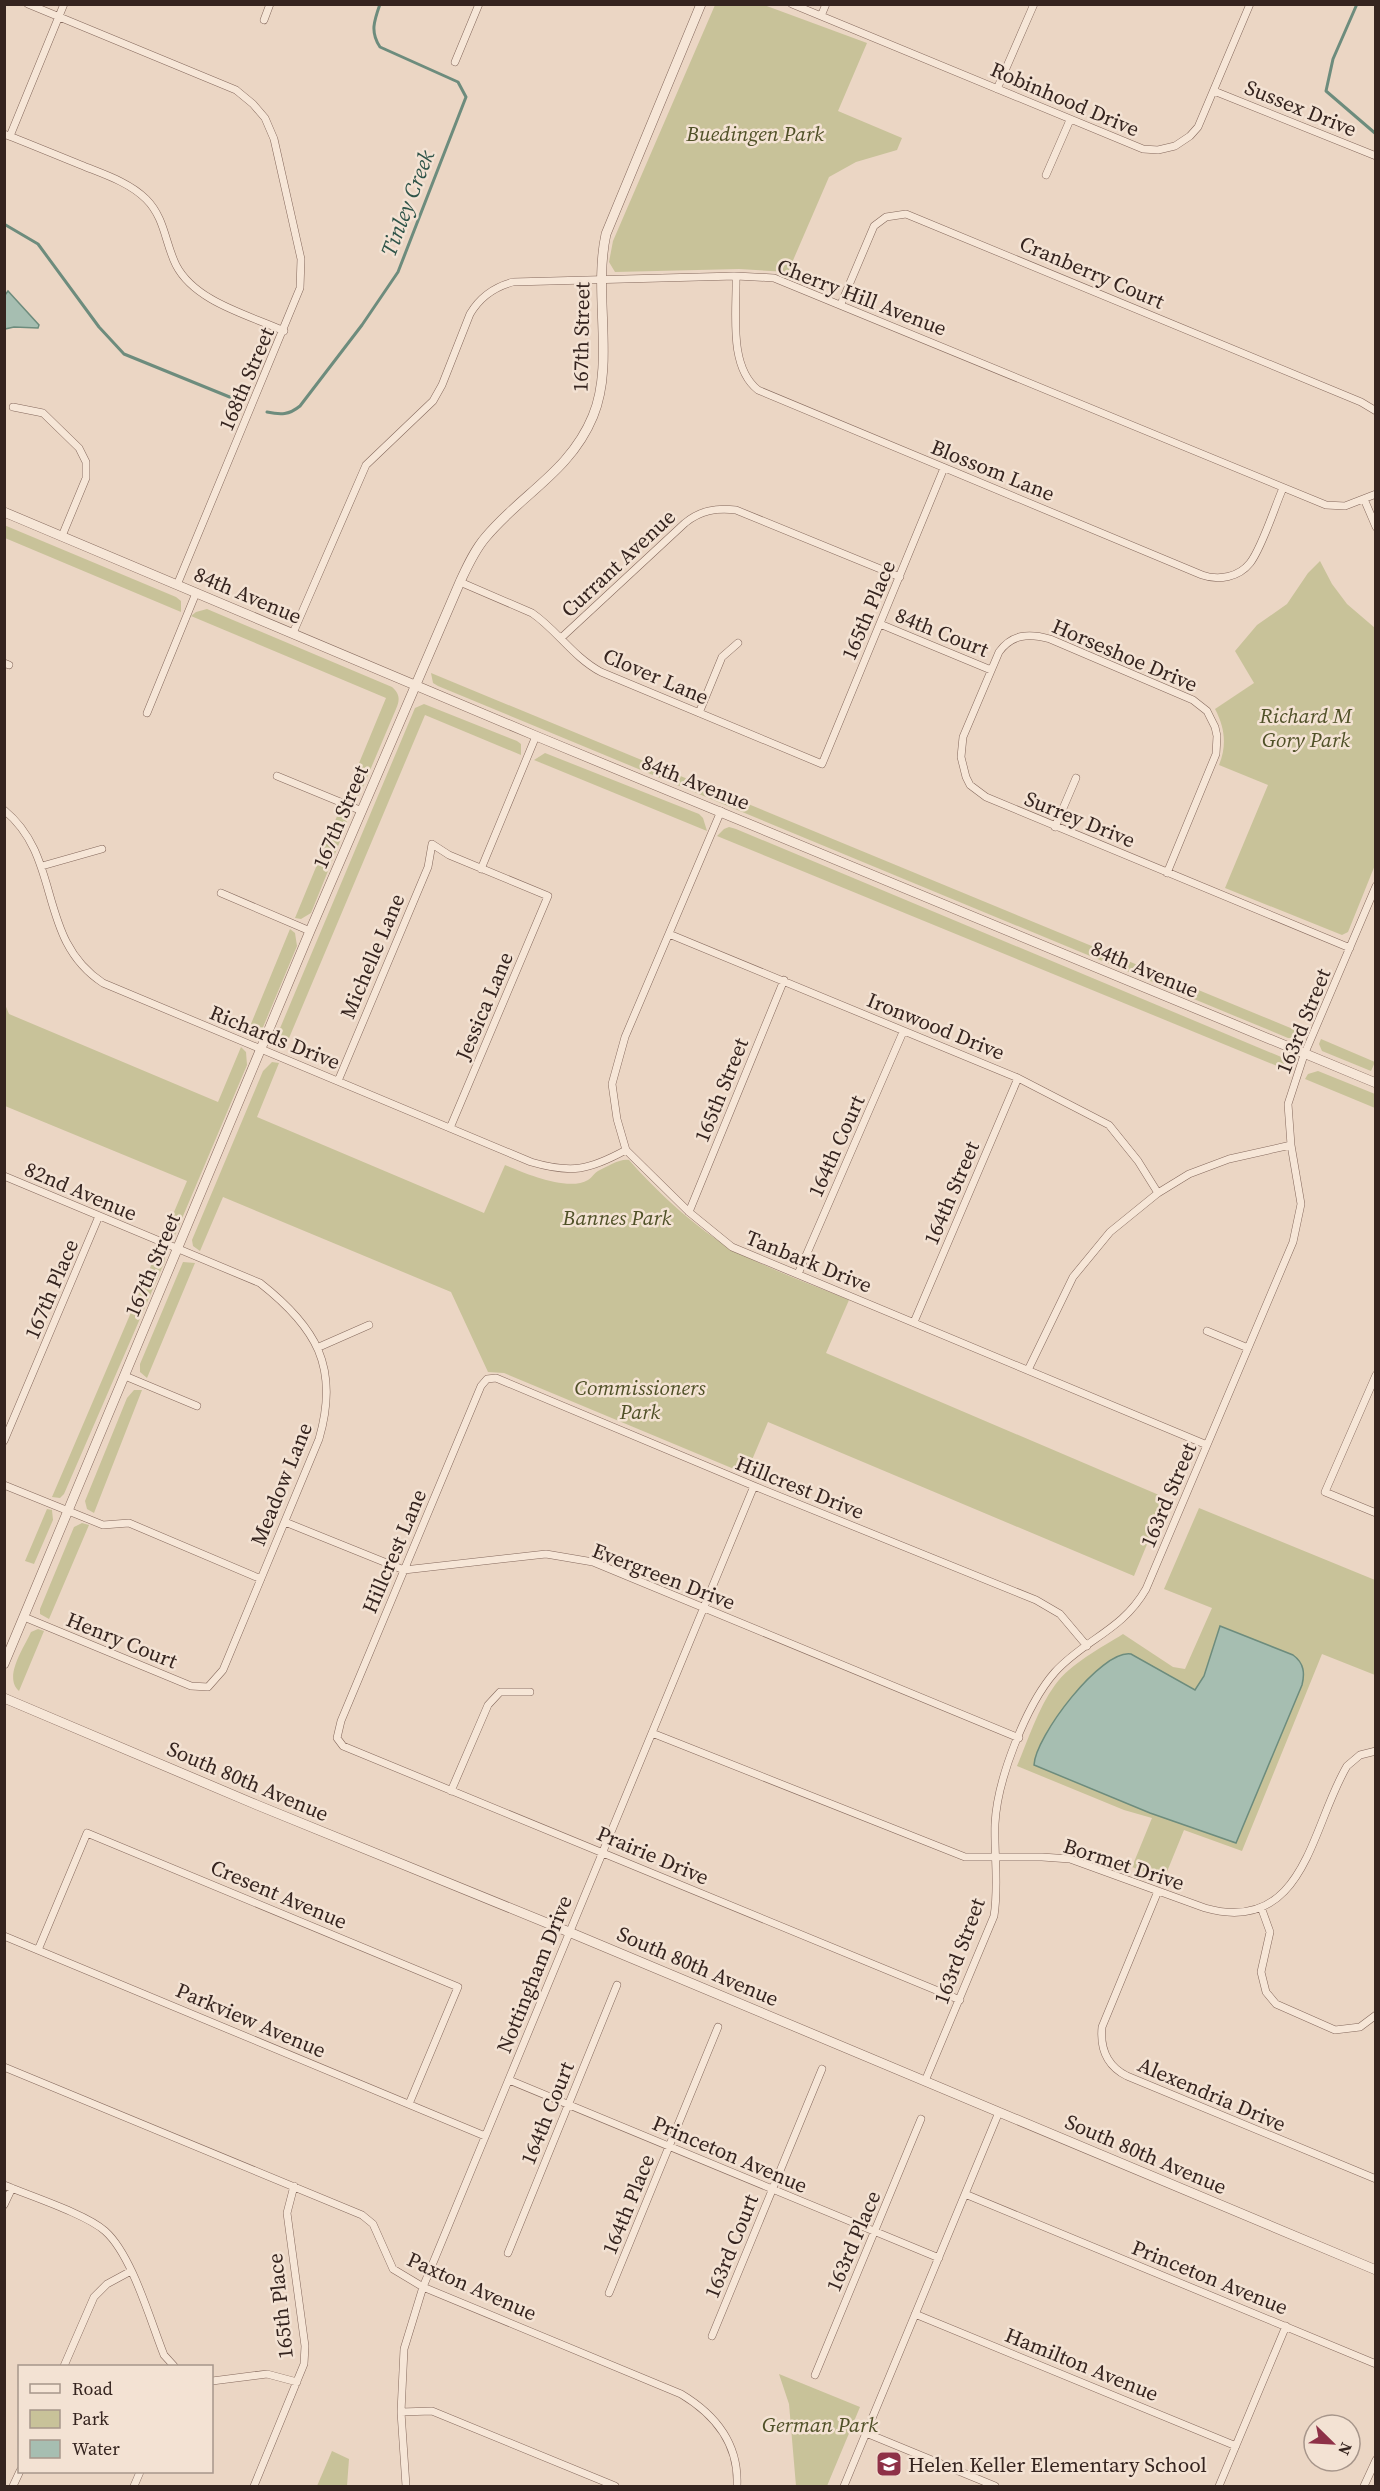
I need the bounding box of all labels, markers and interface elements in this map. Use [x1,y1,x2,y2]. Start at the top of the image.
street label: Robinhood Drive [986,55,1144,143]
street label: Sussex Drive [1241,72,1361,144]
park label: Buedingen Park [685,119,824,148]
water label: Tinley Creek [373,145,441,261]
street label: Cranberry Court [1015,228,1169,316]
street label: Cherry Hill Avenue [773,251,951,343]
street label: 167th Street [566,282,596,392]
street label: 168th Street [211,322,281,435]
street label: Blossom Lane [927,432,1059,508]
street label: Currant Avenue [554,502,682,624]
street label: 165th Place [834,556,902,664]
street label: 84th Avenue [190,559,306,631]
street label: 84th Court [891,600,993,664]
street label: Horseshoe Drive [1048,611,1202,699]
street label: Clover Lane [599,641,713,711]
park label: Richard M Gory Park [1258,701,1353,754]
street label: 84th Avenue [638,747,754,817]
street label: 167th Street [305,760,375,873]
street label: Surrey Drive [1020,784,1140,854]
street label: Michelle Lane [333,889,411,1023]
street label: 84th Avenue [1087,933,1203,1005]
street label: Jessica Lane [448,947,520,1066]
street label: 163rd Street [1269,964,1337,1078]
street label: Ironwood Drive [863,985,1009,1067]
street label: Richards Drive [205,998,345,1076]
street label: 165th Street [687,1033,755,1146]
street label: 164th Court [801,1090,871,1202]
street label: 164th Street [916,1136,986,1249]
street label: 82nd Avenue [20,1154,142,1228]
park label: Bannes Park [562,1203,672,1232]
street label: 167th Street [117,1208,187,1321]
street label: Tanbark Drive [742,1223,876,1299]
street label: 167th Place [17,1235,85,1343]
park label: Commissioners Park [574,1373,706,1426]
street label: Meadow Lane [243,1418,319,1550]
street label: 163rd Street [1133,1438,1203,1552]
street label: Hillcrest Drive [731,1448,869,1526]
street label: Hillcrest Lane [355,1484,433,1618]
street label: Evergreen Drive [588,1535,740,1617]
street label: Henry Court [62,1605,182,1675]
street label: South 80th Avenue [163,1734,333,1828]
street label: Prairie Drive [592,1818,714,1892]
street label: Bormet Drive [1060,1831,1188,1897]
street label: Cresent Avenue [206,1852,352,1936]
street label: Nottingham Drive [489,1891,579,2057]
street label: 163rd Street [926,1894,992,2008]
street label: South 80th Avenue [613,1919,783,2013]
street label: Parkview Avenue [172,1975,330,2065]
street label: Alexendria Drive [1134,2050,1290,2138]
street label: 164th Court [513,2057,581,2169]
street label: South 80th Avenue [1061,2107,1231,2201]
street label: Princeton Avenue [648,2108,812,2200]
street label: 164th Place [595,2149,661,2259]
street label: 163rd Place [819,2186,887,2296]
street label: 163rd Court [697,2189,765,2302]
street label: Princeton Avenue [1128,2232,1292,2322]
street label: Paxton Avenue [403,2244,541,2328]
street label: 165th Place [260,2252,300,2360]
street label: Hamilton Avenue [1001,2320,1163,2408]
legend [18,2365,213,2473]
text: Road [72,2376,113,2401]
text: Park [72,2406,109,2431]
park label: German Park [762,2410,878,2439]
north arrow [1302,2413,1362,2473]
text: Water [72,2436,120,2461]
text: N [1333,2439,1358,2459]
school or university icon: Helen Keller Elementary School [874,2449,904,2479]
place label: Helen Keller Elementary School [908,2450,1207,2479]

